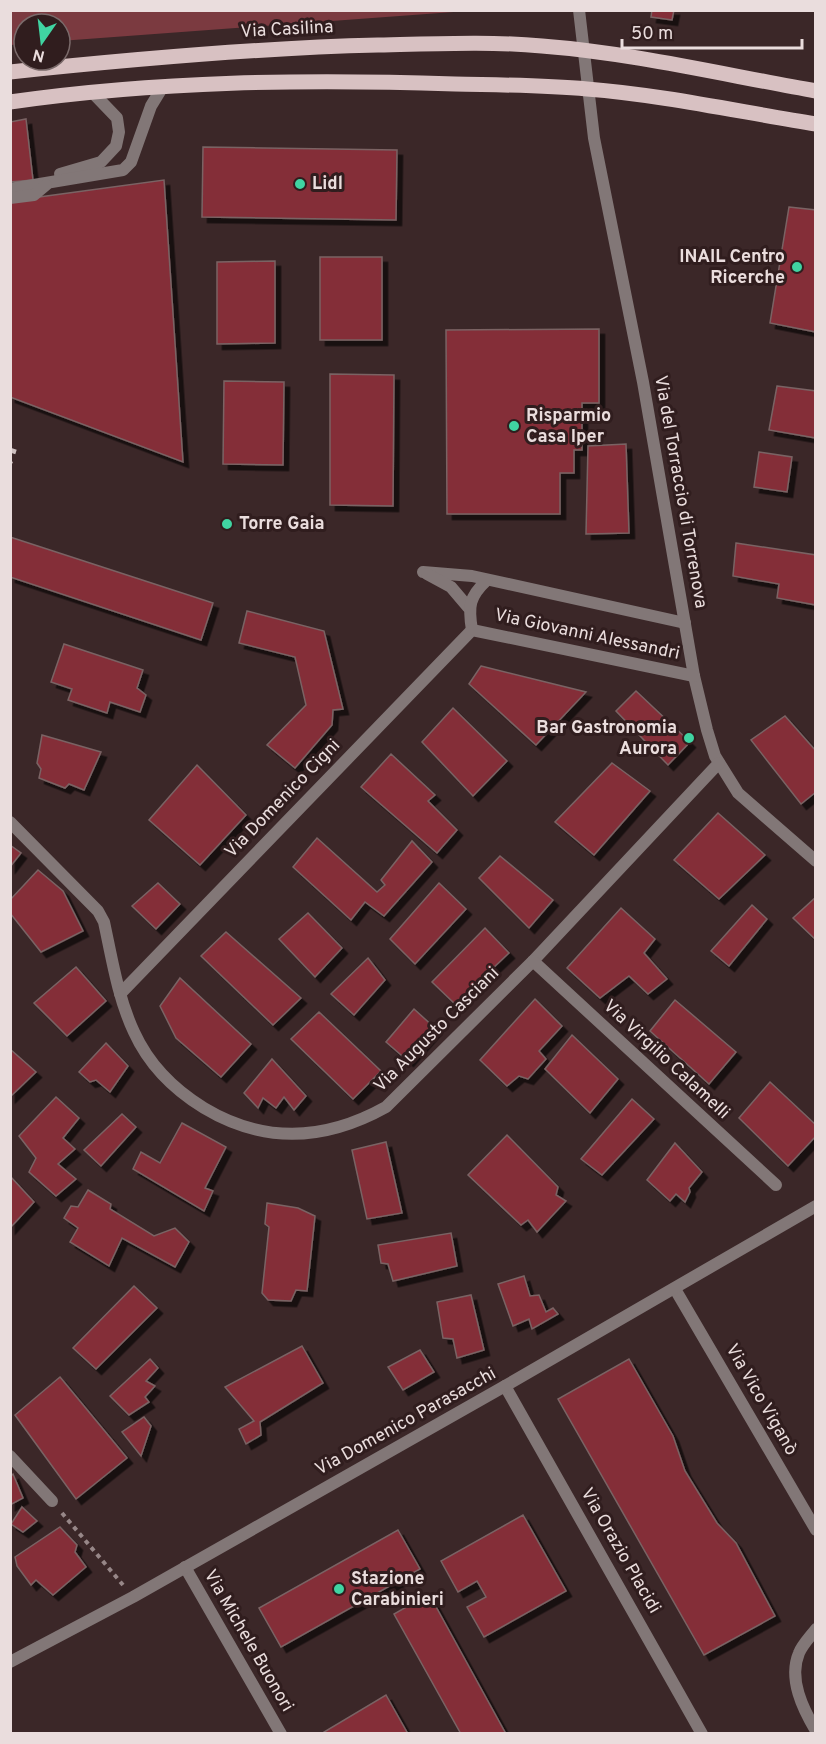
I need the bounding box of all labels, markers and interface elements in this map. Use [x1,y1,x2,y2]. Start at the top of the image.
north arrow [12,12,72,72]
scale bar [622,12,802,50]
street label: Via Casilina [240,16,334,44]
text: 50 m [631,23,673,46]
text: N [31,44,47,66]
place label: Lidl [312,173,343,196]
marker: Lidl [293,177,307,191]
place label: INAIL Centro Ricerche [679,246,785,290]
marker: INAIL Centro Ricerche [790,260,804,274]
street label: Via del Torraccio di Torrenova [648,374,712,610]
place label: Risparmio Casa Iper [526,405,611,449]
marker: Risparmio Casa Iper [507,419,521,433]
place label: Torre Gaia [239,513,325,536]
marker: Torre Gaia [220,517,234,531]
street label: Via Giovanni Alessandri [492,604,682,666]
place label: Bar Gastronomia Aurora [536,717,677,761]
marker: Bar Gastronomia Aurora [682,731,696,745]
street label: Via Domenico Cigni [220,735,346,863]
street label: Via Augusto Casciani [369,962,505,1098]
street label: Via Virgilio Calamelli [598,995,734,1125]
street label: Via Vico Viganò [720,1340,802,1460]
street label: Via Domenico Parasacchi [312,1363,500,1481]
street label: Via Orazio Placidi [575,1484,665,1618]
street label: Via Michele Buonori [198,1566,298,1716]
place label: Stazione Carabinieri [351,1568,444,1612]
marker: Stazione Carabinieri [332,1582,346,1596]

